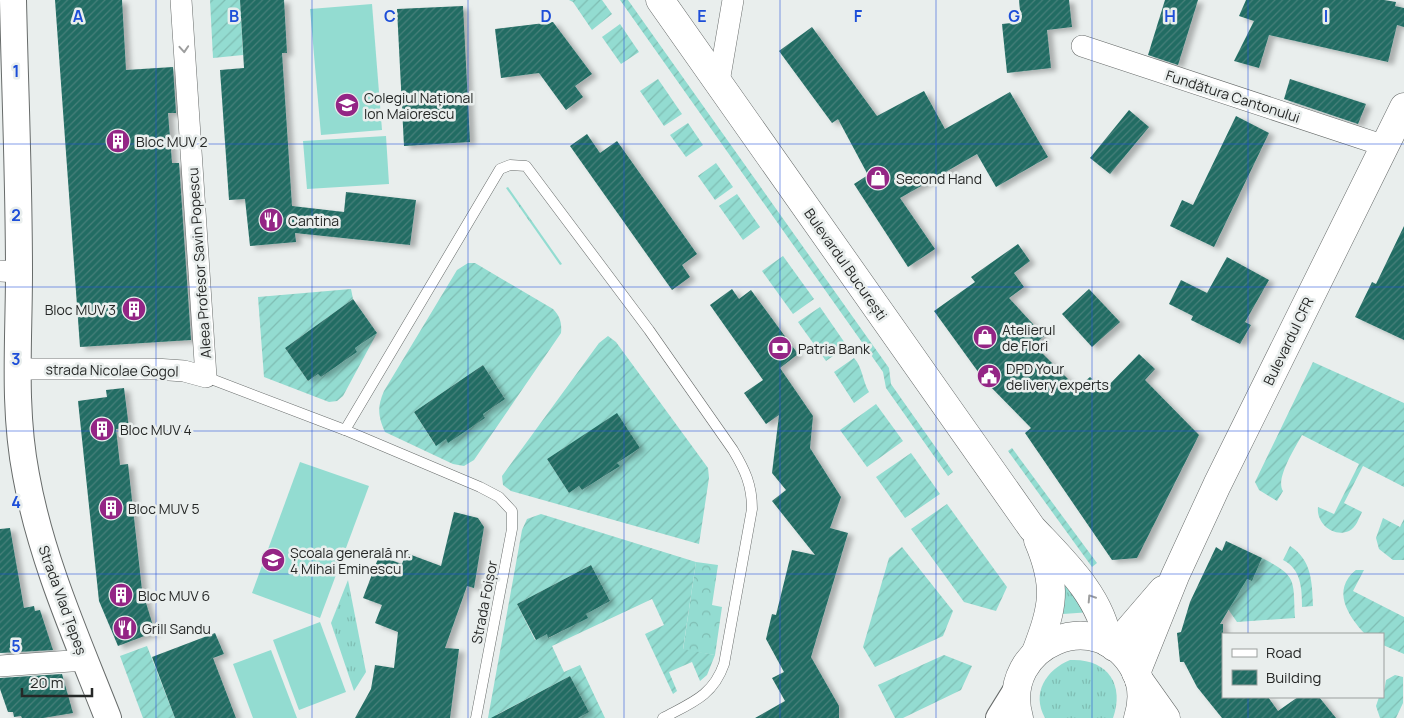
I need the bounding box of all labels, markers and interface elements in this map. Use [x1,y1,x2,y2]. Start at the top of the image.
text: A [73,5,84,27]
text: B [229,5,239,27]
text: C [384,5,396,27]
text: D [540,5,552,27]
text: E [697,5,707,27]
text: F [854,5,863,27]
text: G [1008,5,1020,27]
text: H [1164,5,1176,27]
text: I [1324,5,1328,27]
one-way arrow [179,45,190,53]
text: 1 [12,60,20,82]
street label: Fundătura Cantonului [1163,65,1303,127]
place label: Colegiul Național Ion Maiorescu [364,88,474,123]
school or university icon: Colegiul Național Ion Maiorescu [334,92,360,118]
building icon: Bloc MUV 2 [105,128,131,154]
place label: Bloc MUV 2 [136,132,208,151]
shop icon: Second Hand [865,165,891,191]
street label: Aleea Profesor Savin Popescu [183,167,215,359]
place label: Second Hand [896,169,982,188]
text: 2 [11,204,21,226]
street label: Bulevardul București [800,204,892,324]
restaurant icon: Cantina [258,207,284,233]
place label: Cantina [288,211,339,230]
street label: Bulevardul CFR [1258,294,1318,388]
building icon: Bloc MUV 3 [121,296,147,322]
place label: Bloc MUV 3 [45,300,116,319]
place label: Atelierul de Flori [1002,320,1055,355]
shop icon: Atelierul de Flori [972,324,998,350]
bank icon: Patria Bank [767,335,793,361]
place label: Patria Bank [798,339,871,358]
text: 3 [11,348,21,370]
street label: strada Nicolae Gogol [45,359,179,381]
place label: DPD Your delivery experts [1006,359,1109,394]
public building icon: DPD Your delivery experts [976,363,1002,389]
building icon: Bloc MUV 4 [89,416,115,442]
place label: Bloc MUV 4 [120,420,192,439]
text: 4 [11,491,21,513]
building icon: Bloc MUV 5 [98,495,124,521]
place label: Bloc MUV 5 [128,499,200,518]
street label: Strada Vlad Țepeș [33,543,92,658]
place label: Școala generală nr. 4 Mihai Eminescu [290,543,411,578]
school or university icon: Școala generală nr. 4 Mihai Eminescu [260,547,286,573]
street label: Strada Foișor [467,559,501,645]
building icon: Bloc MUV 6 [108,582,134,608]
place label: Bloc MUV 6 [138,586,210,605]
one-way arrow [1088,594,1097,604]
restaurant icon: Grill Sandu [112,615,138,641]
place label: Grill Sandu [142,619,211,638]
legend [1222,633,1384,698]
text: 5 [11,635,21,657]
text: Road [1266,642,1302,663]
scale bar [22,666,92,698]
text: Building [1266,667,1321,688]
text: 20 m [30,672,63,693]

